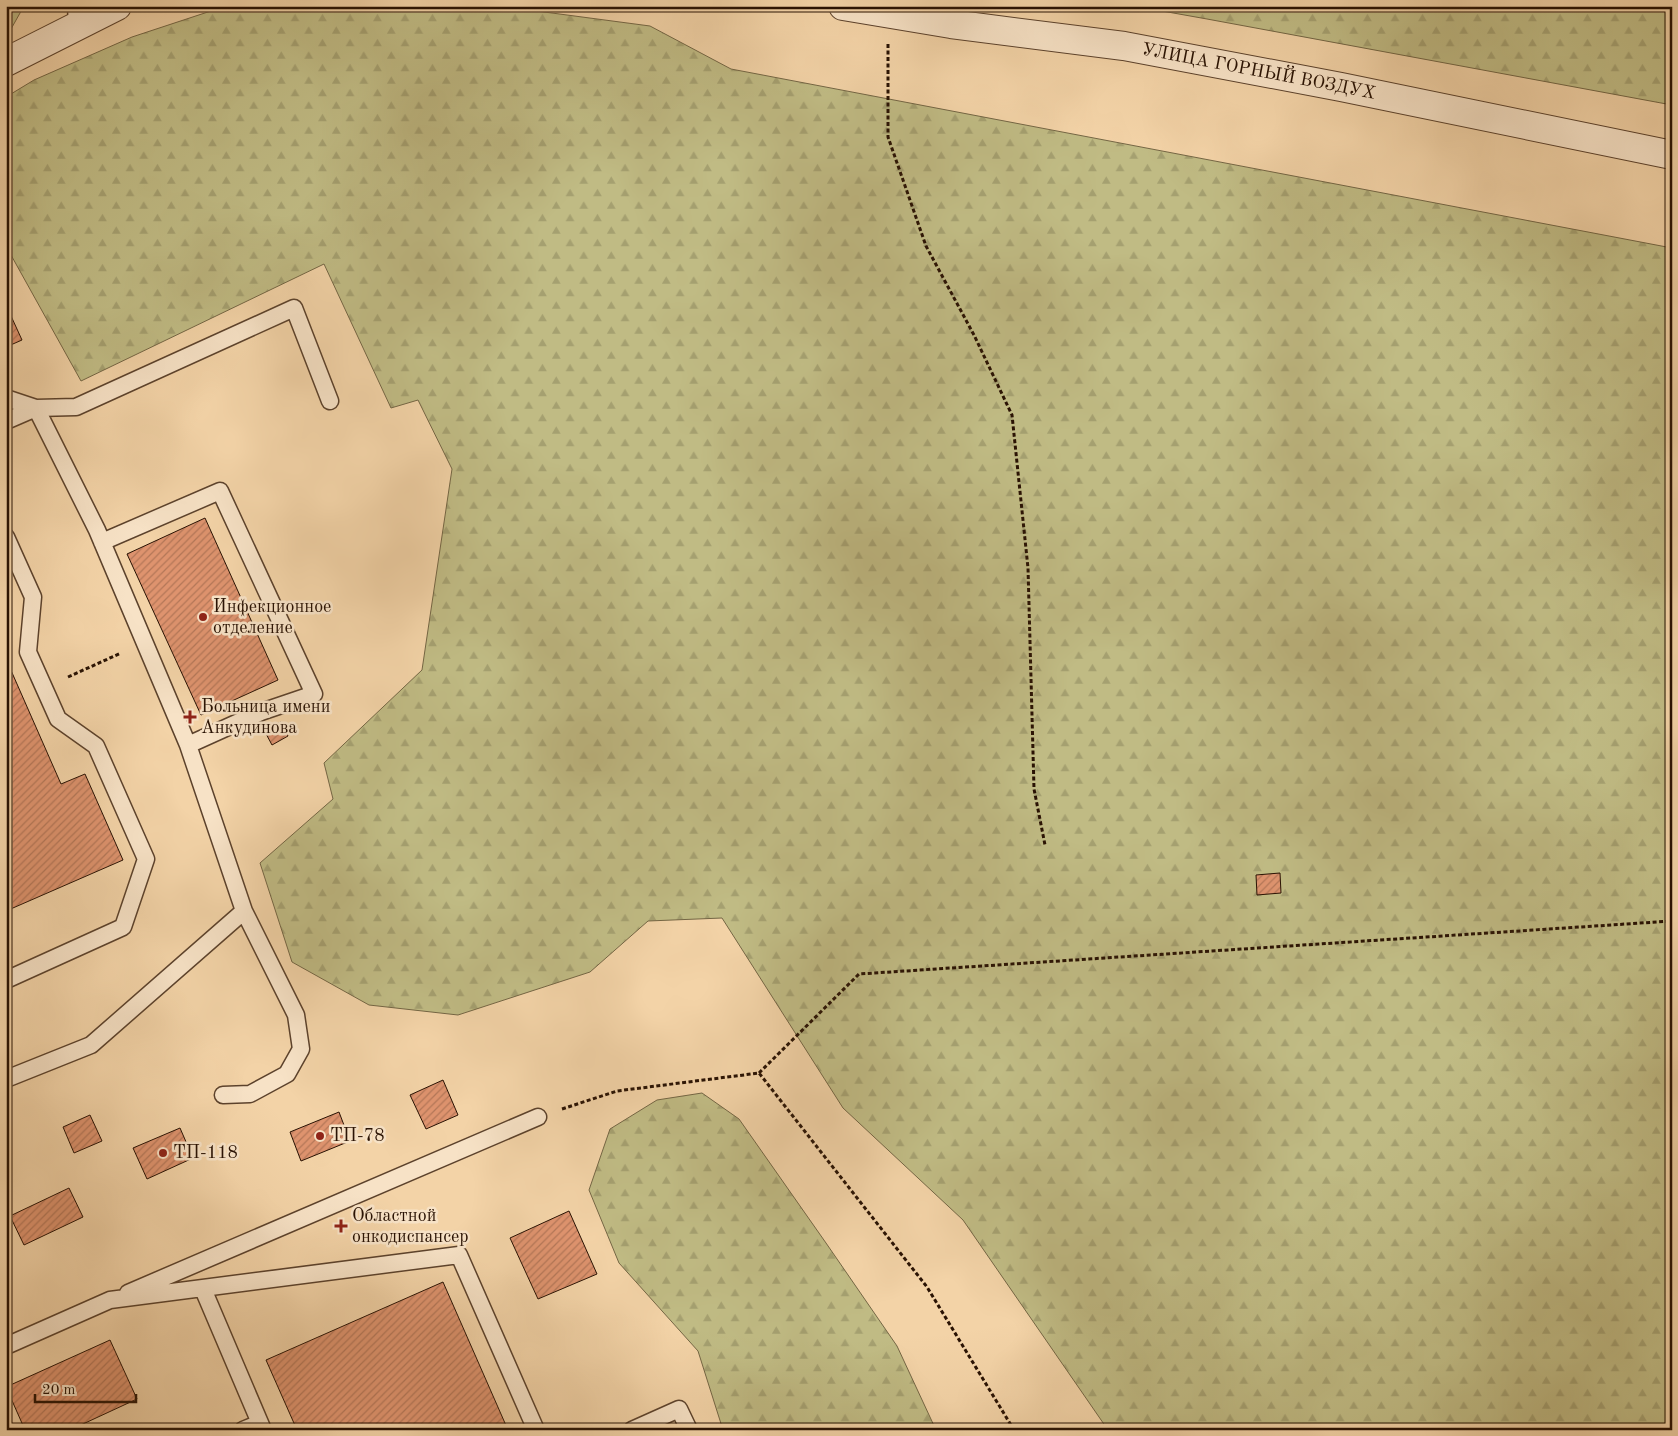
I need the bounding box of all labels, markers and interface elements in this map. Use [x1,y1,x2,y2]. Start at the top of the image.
street label: УЛИЦА ГОРНЫЙ ВОЗДУХ [1140,41,1378,103]
place label: Инфекционное отделение [213,598,331,637]
marker: Инфекционное отделение [197,611,209,623]
place label: Больница имени Анкудинова [201,698,330,737]
marker: Больница имени Анкудинова [183,710,197,724]
place label: ТП-78 [330,1127,385,1145]
marker: ТП-78 [314,1130,326,1142]
place label: ТП-118 [173,1144,238,1162]
marker: ТП-118 [157,1147,169,1159]
place label: Областной онкодиспансер [352,1207,469,1246]
marker: Областной онкодиспансер [334,1219,348,1233]
scale bar [35,1371,136,1403]
text: 20 m [42,1383,76,1398]

